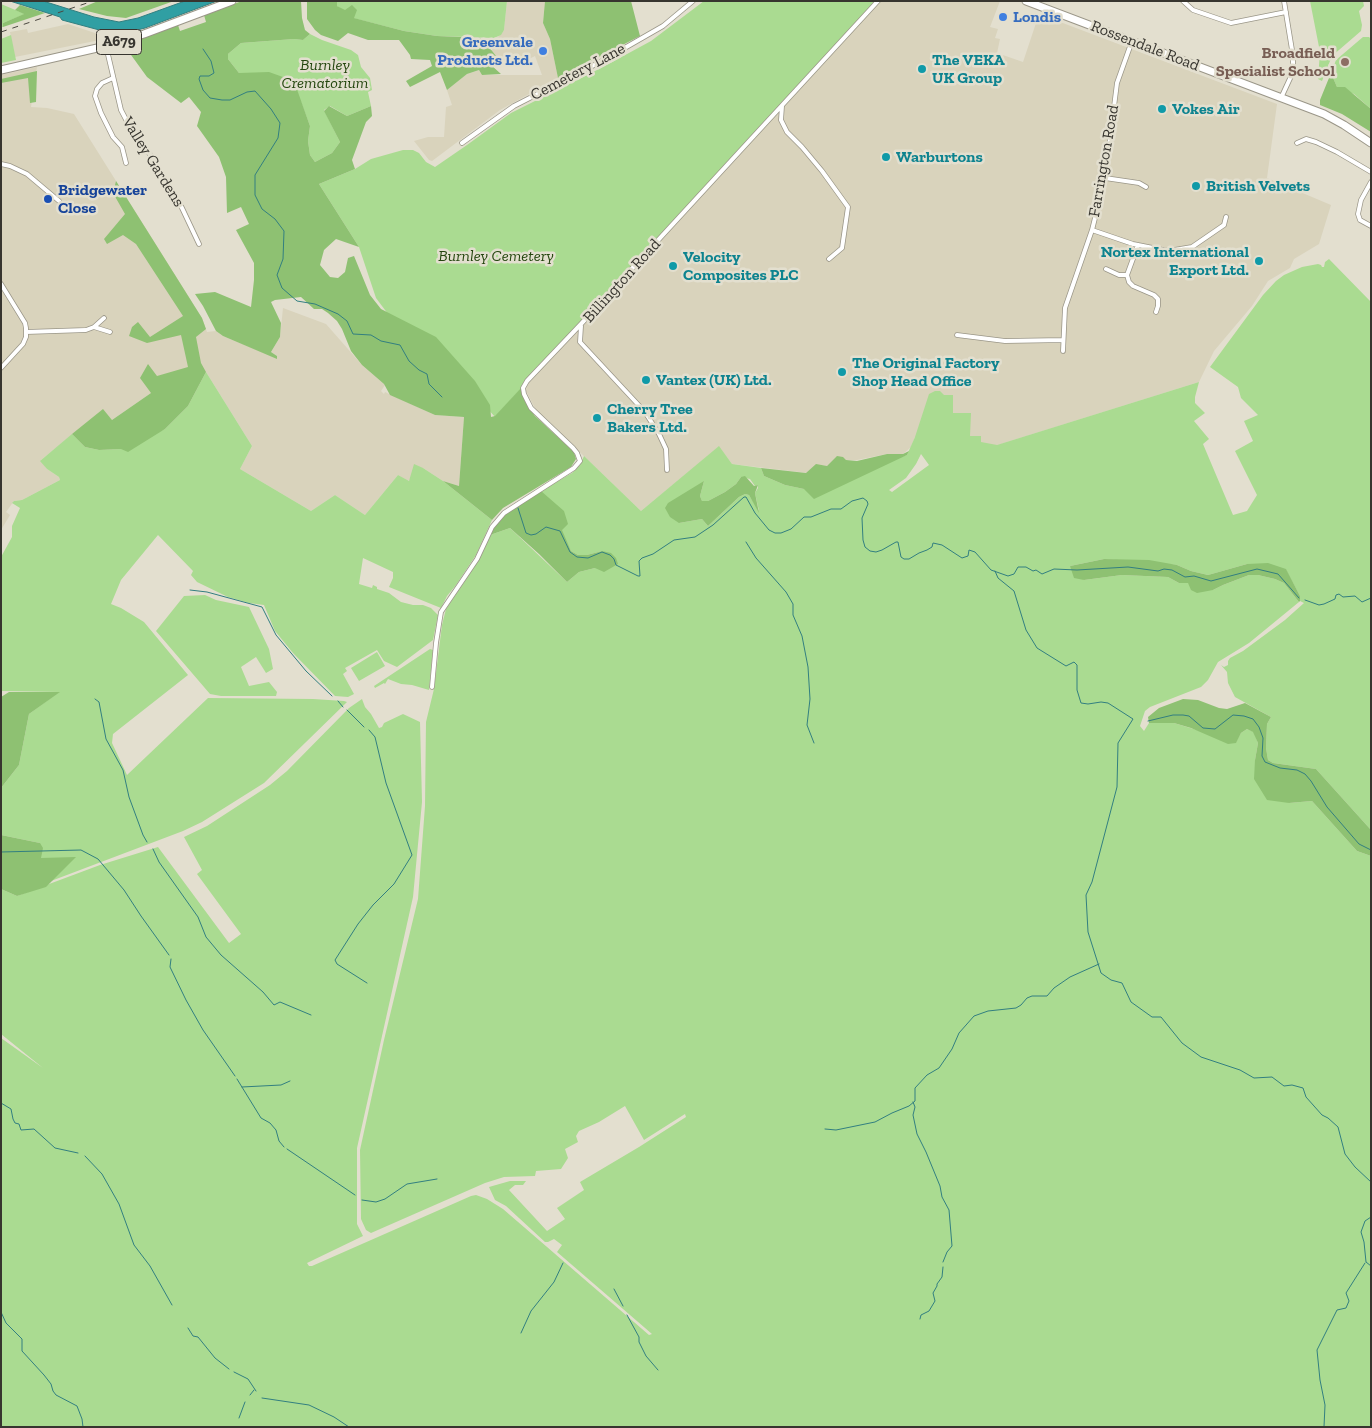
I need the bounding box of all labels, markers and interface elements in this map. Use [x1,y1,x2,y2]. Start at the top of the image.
place label: Londis [1013,7,1061,27]
marker: Londis [997,11,1009,23]
street label: Rossendale Road [1088,16,1202,76]
road number: A679 [96,30,142,54]
place label: Greenvale Products Ltd. [437,32,533,70]
street label: Cemetery Lane [527,39,629,105]
place label: Broadfield Specialist School [1216,43,1335,81]
marker: Greenvale Products Ltd. [537,45,549,57]
place label: The VEKA UK Group [932,50,1005,88]
park label: Burnley Crematorium [282,55,368,93]
marker: Broadfield Specialist School [1339,56,1351,68]
marker: The VEKA UK Group [916,63,928,75]
place label: Vokes Air [1172,99,1240,119]
street label: Farrington Road [1085,103,1123,219]
marker: Vokes Air [1156,103,1168,115]
street label: Valley Gardens [118,113,188,211]
place label: Warburtons [896,147,983,167]
marker: Warburtons [880,151,892,163]
place label: British Velvets [1206,176,1310,196]
place label: Bridgewater Close [58,180,147,218]
marker: British Velvets [1190,180,1202,192]
marker: Bridgewater Close [42,193,54,205]
street label: Billington Road [579,235,665,327]
place label: Nortex International Export Ltd. [1101,242,1249,280]
park label: Burnley Cemetery [438,246,554,266]
place label: Velocity Composites PLC [683,247,798,285]
marker: Nortex International Export Ltd. [1253,255,1265,267]
marker: Velocity Composites PLC [667,260,679,272]
place label: The Original Factory Shop Head Office [852,353,999,391]
marker: The Original Factory Shop Head Office [836,366,848,378]
place label: Vantex (UK) Ltd. [656,370,772,390]
marker: Vantex (UK) Ltd. [640,374,652,386]
place label: Cherry Tree Bakers Ltd. [607,399,693,437]
marker: Cherry Tree Bakers Ltd. [591,412,603,424]

